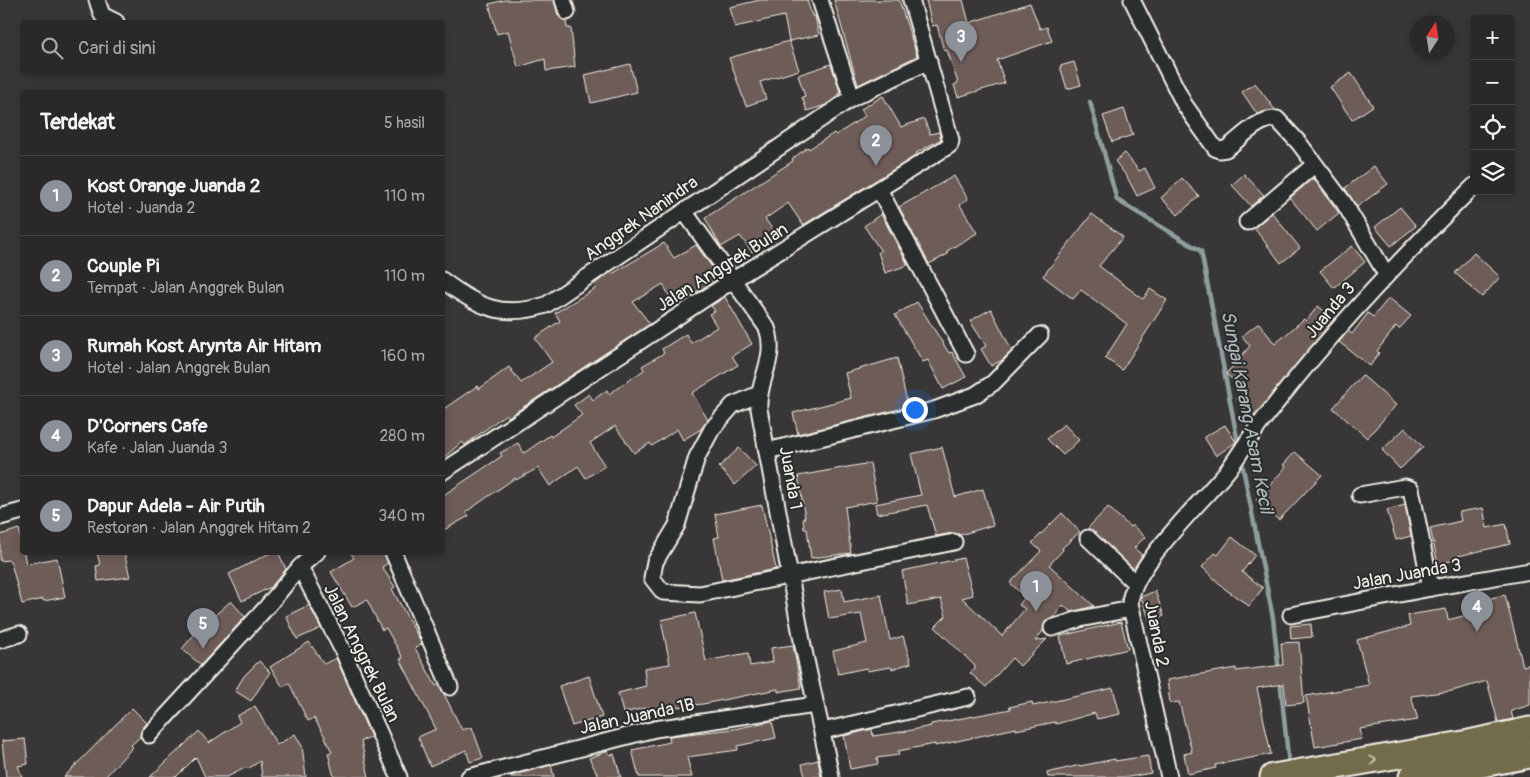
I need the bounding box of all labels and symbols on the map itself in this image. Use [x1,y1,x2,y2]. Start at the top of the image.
north arrow [1410,15,1455,60]
pin: 3 [945,21,977,62]
pin: 2 [860,125,892,166]
street label: Anggrek Nanindra [580,171,702,266]
street label: Jalan Anggrek Bulan [652,218,792,317]
street label: Juanda 3 [1300,277,1361,343]
water label: Sungai Karang Asam Kecil [1216,309,1279,518]
your location [902,397,928,423]
street label: Juanda 1 [774,445,807,512]
street label: Jalan Juanda 3 [1351,554,1463,595]
pin: 1 [1020,571,1052,612]
street label: Jalan Anggrek Bulan [318,580,405,726]
pin: 4 [1461,591,1493,632]
street label: Juanda 2 [1139,599,1174,669]
pin: 5 [187,608,219,649]
street label: Jalan Juanda 1B [577,693,697,740]
one-way arrow [1369,755,1378,765]

